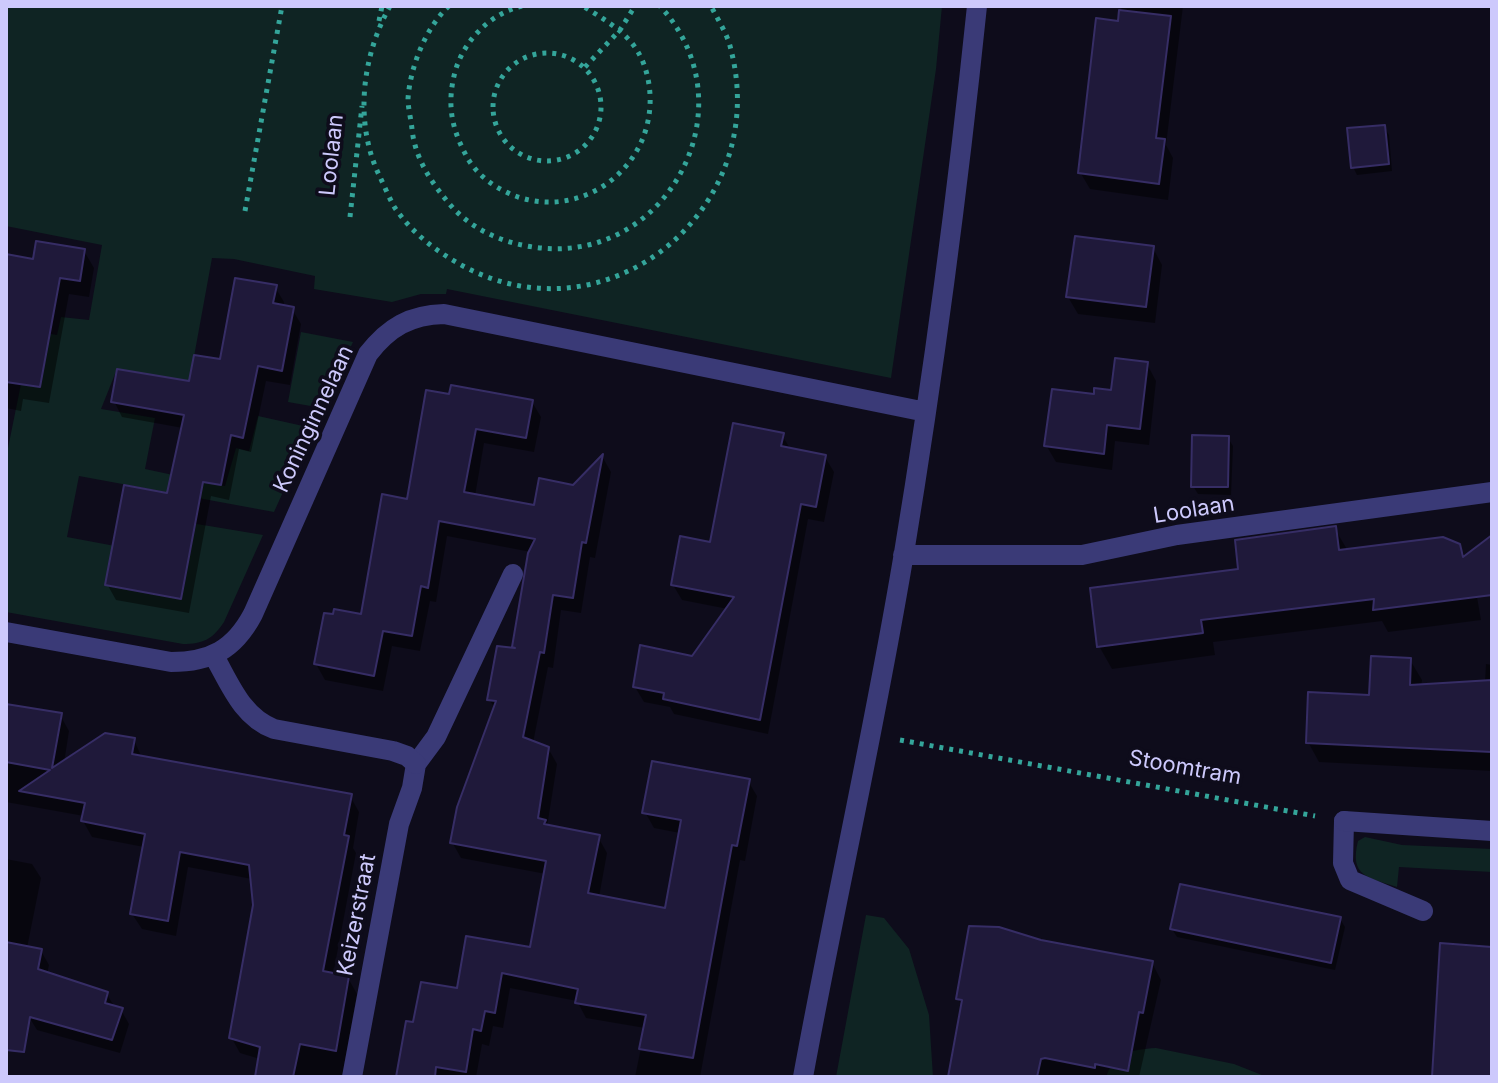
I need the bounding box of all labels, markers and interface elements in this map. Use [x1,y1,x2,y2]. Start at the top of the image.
street label: Loolaan [315,113,349,197]
street label: Koninginnelaan [268,341,360,497]
street label: Loolaan [1152,491,1236,529]
street label: Stoomtram [1127,745,1243,791]
street label: Keizerstraat [332,852,382,978]

